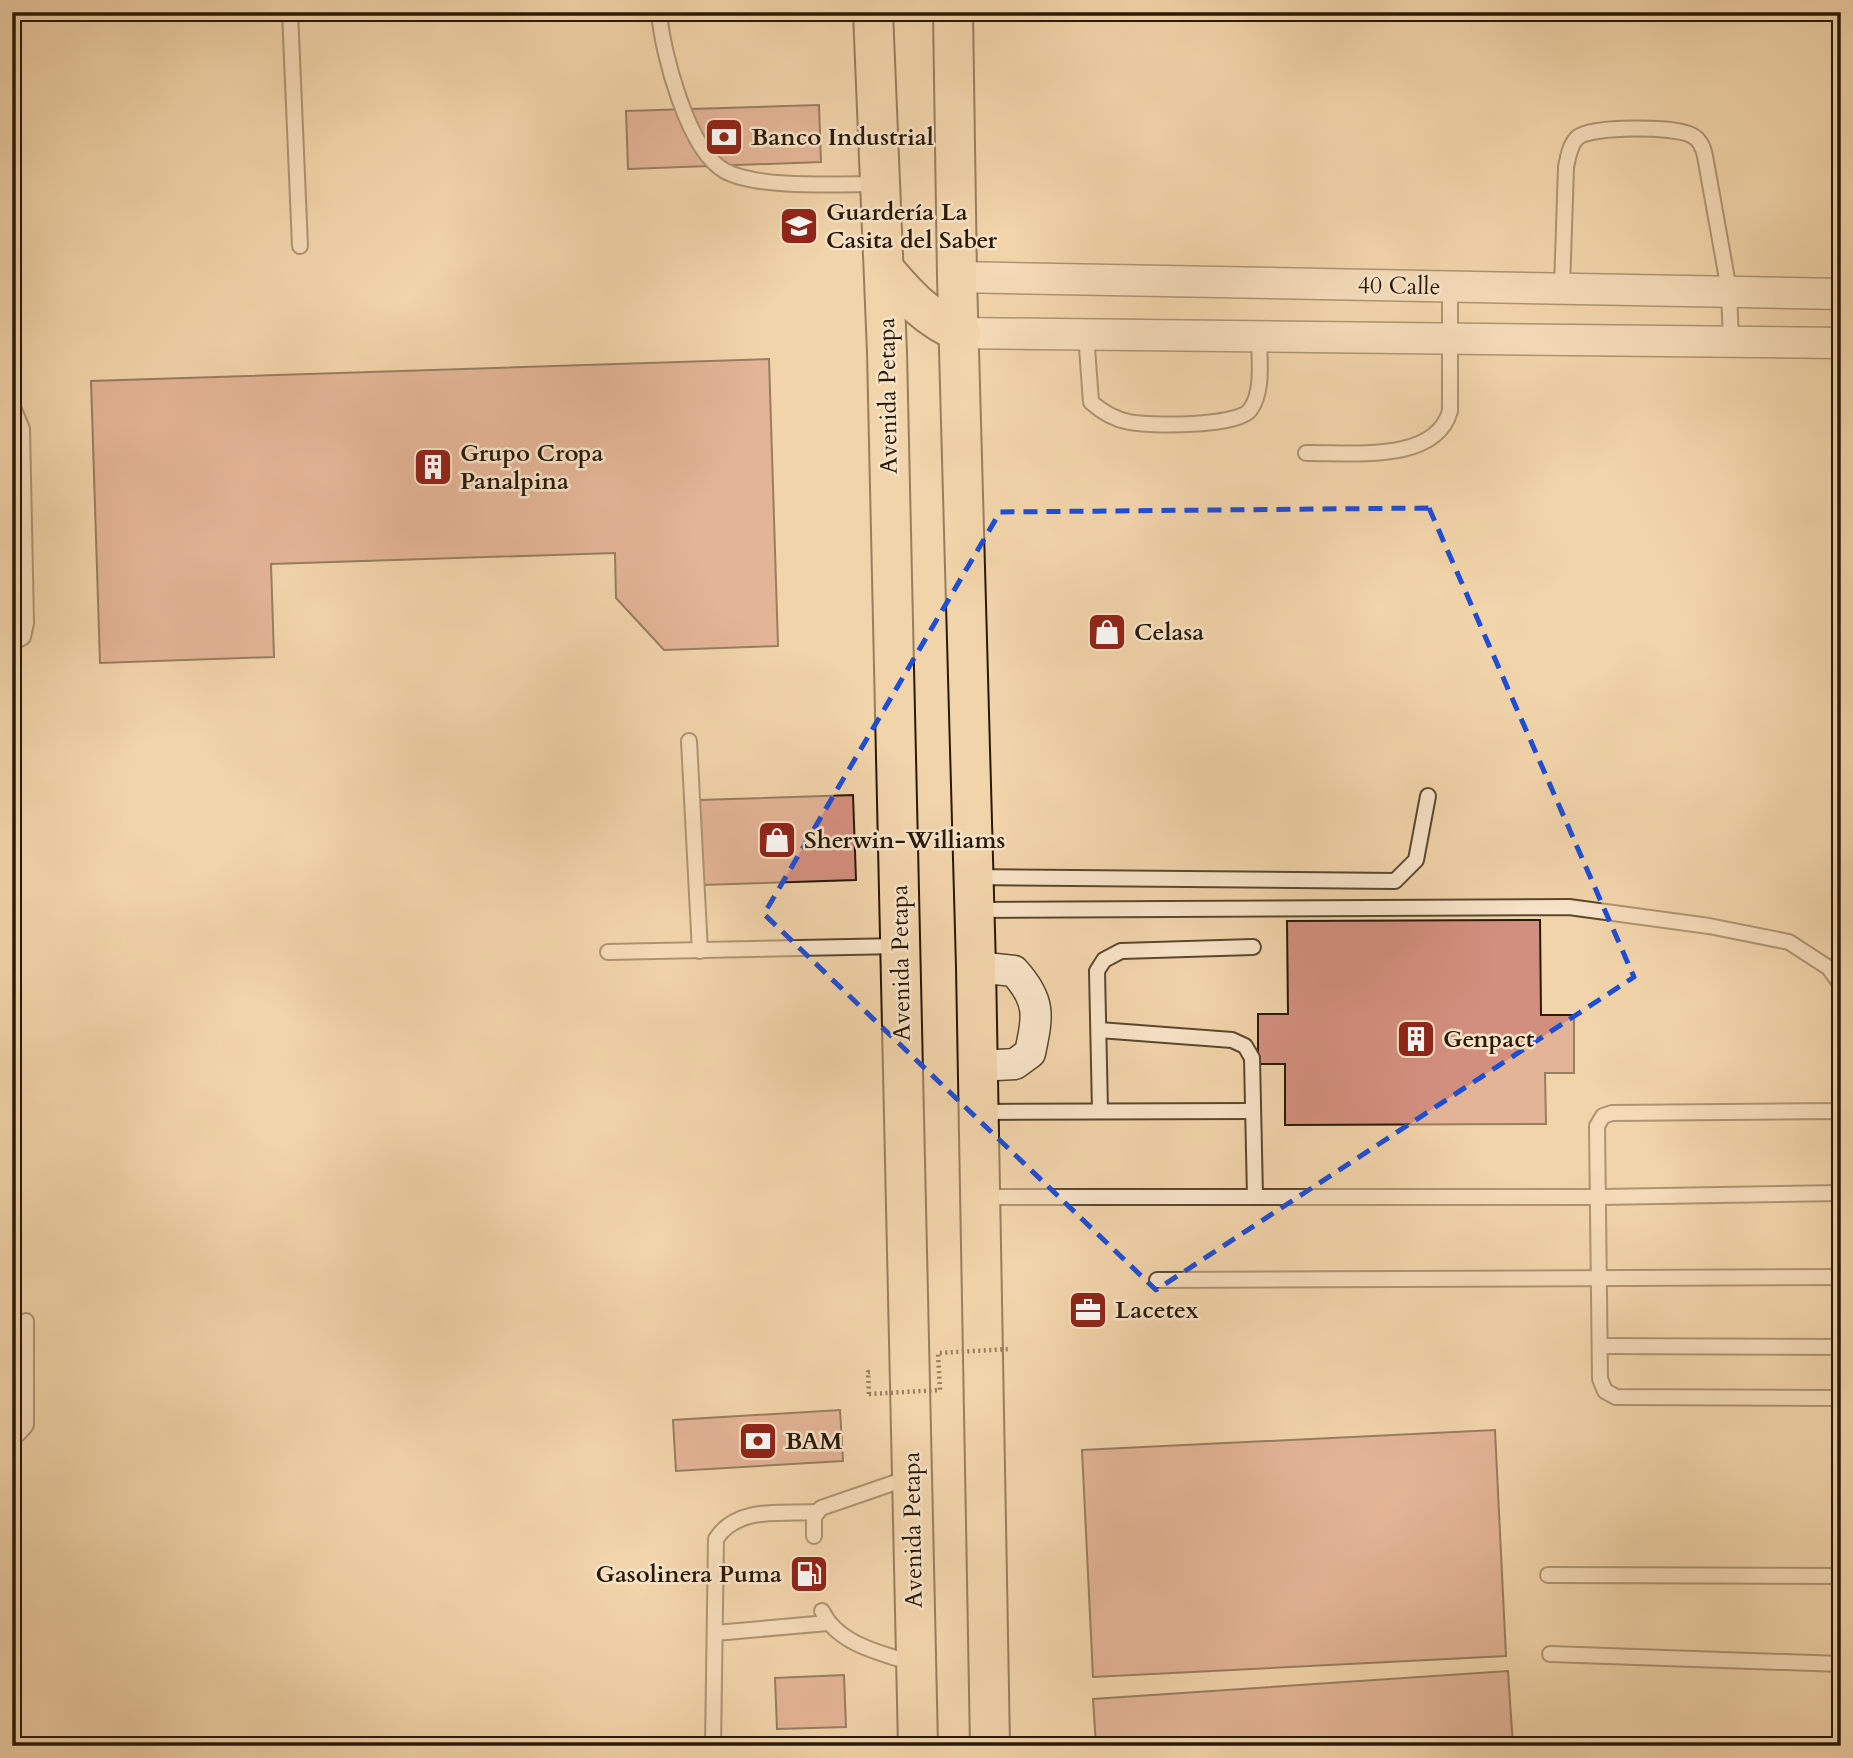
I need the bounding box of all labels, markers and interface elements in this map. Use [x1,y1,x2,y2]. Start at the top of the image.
bank icon: Banco Industrial [703,116,745,158]
place label: Banco Industrial [751,121,934,154]
place label: Guardería La Casita del Saber [826,196,998,257]
school or university icon: Guardería La Casita del Saber [778,205,820,247]
street label: 40 Calle [1357,269,1441,303]
street label: Avenida Petapa [870,317,906,474]
place label: Grupo Cropa Panalpina [460,437,603,498]
building icon: Grupo Cropa Panalpina [412,446,454,488]
shop icon: Celasa [1086,611,1128,653]
place label: Celasa [1134,616,1204,649]
shop icon: Sherwin-Williams [756,819,798,861]
place label: Sherwin-Williams [804,824,1005,857]
street label: Avenida Petapa [883,884,919,1041]
building icon: Genpact [1395,1018,1437,1060]
place label: Genpact [1443,1023,1535,1056]
office icon: Lacetex [1067,1289,1109,1331]
place label: Lacetex [1115,1294,1199,1327]
bank icon: BAM [737,1420,779,1462]
place label: BAM [785,1425,843,1458]
street label: Avenida Petapa [895,1451,931,1608]
fuel station icon: Gasolinera Puma [788,1553,830,1595]
place label: Gasolinera Puma [595,1558,782,1591]

